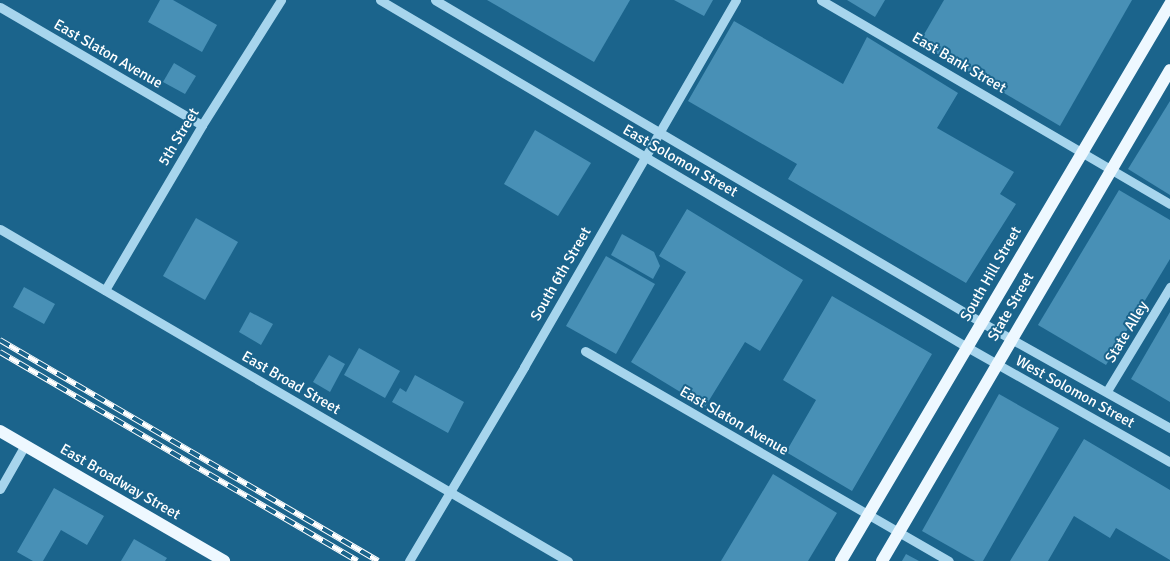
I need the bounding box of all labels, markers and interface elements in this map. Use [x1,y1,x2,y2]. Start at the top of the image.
street label: East Slaton Avenue [50,16,166,92]
street label: East Bank Street [909,29,1009,97]
street label: 5th Street [155,105,203,169]
street label: East Solomon Street [619,121,741,201]
street label: South Hill Street [957,223,1025,325]
street label: South 6th Street [527,224,595,324]
street label: State Street [984,270,1038,344]
street label: State Alley [1102,298,1152,366]
street label: East Broad Street [238,347,344,419]
street label: West Solomon Street [1012,352,1138,432]
street label: East Slaton Avenue [676,383,792,459]
street label: East Broadway Street [57,440,183,524]

